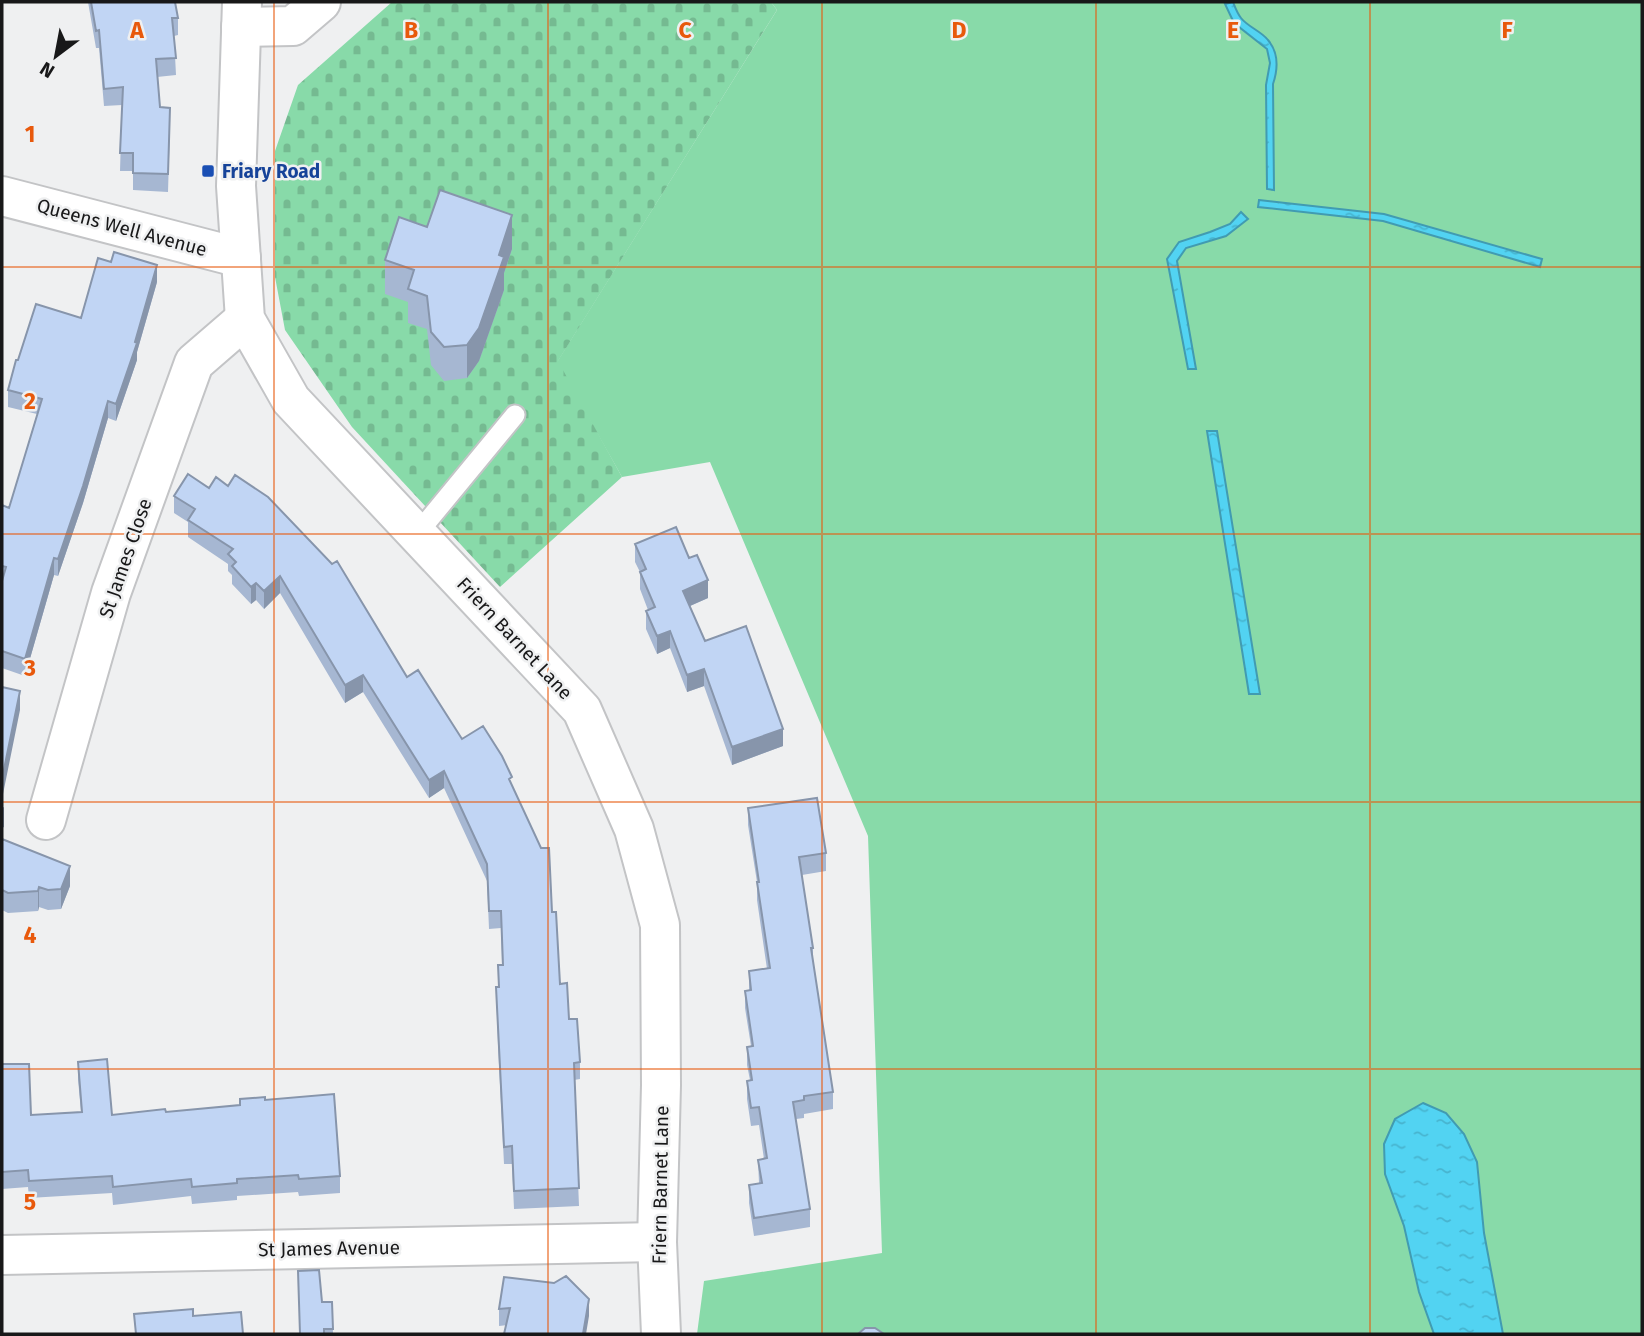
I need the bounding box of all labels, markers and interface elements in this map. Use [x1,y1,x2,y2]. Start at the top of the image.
text: A [129,16,144,44]
text: B [404,16,418,44]
text: C [678,16,692,44]
text: D [952,16,967,44]
text: E [1227,16,1239,44]
text: F [1501,16,1513,44]
north arrow [21,21,91,91]
text: N [36,57,59,83]
text: 1 [25,120,35,148]
place label: Friary Road [222,160,320,183]
marker: Friary Road [200,163,216,179]
street label: Queens Well Avenue [34,194,209,261]
text: 2 [24,387,36,415]
street label: St James Close [94,495,157,621]
street label: Friern Barnet Lane [452,572,577,704]
text: 3 [23,654,36,682]
text: 4 [24,921,37,949]
street label: Friern Barnet Lane [648,1105,673,1265]
text: 5 [24,1188,36,1216]
street label: St James Avenue [258,1236,400,1261]

